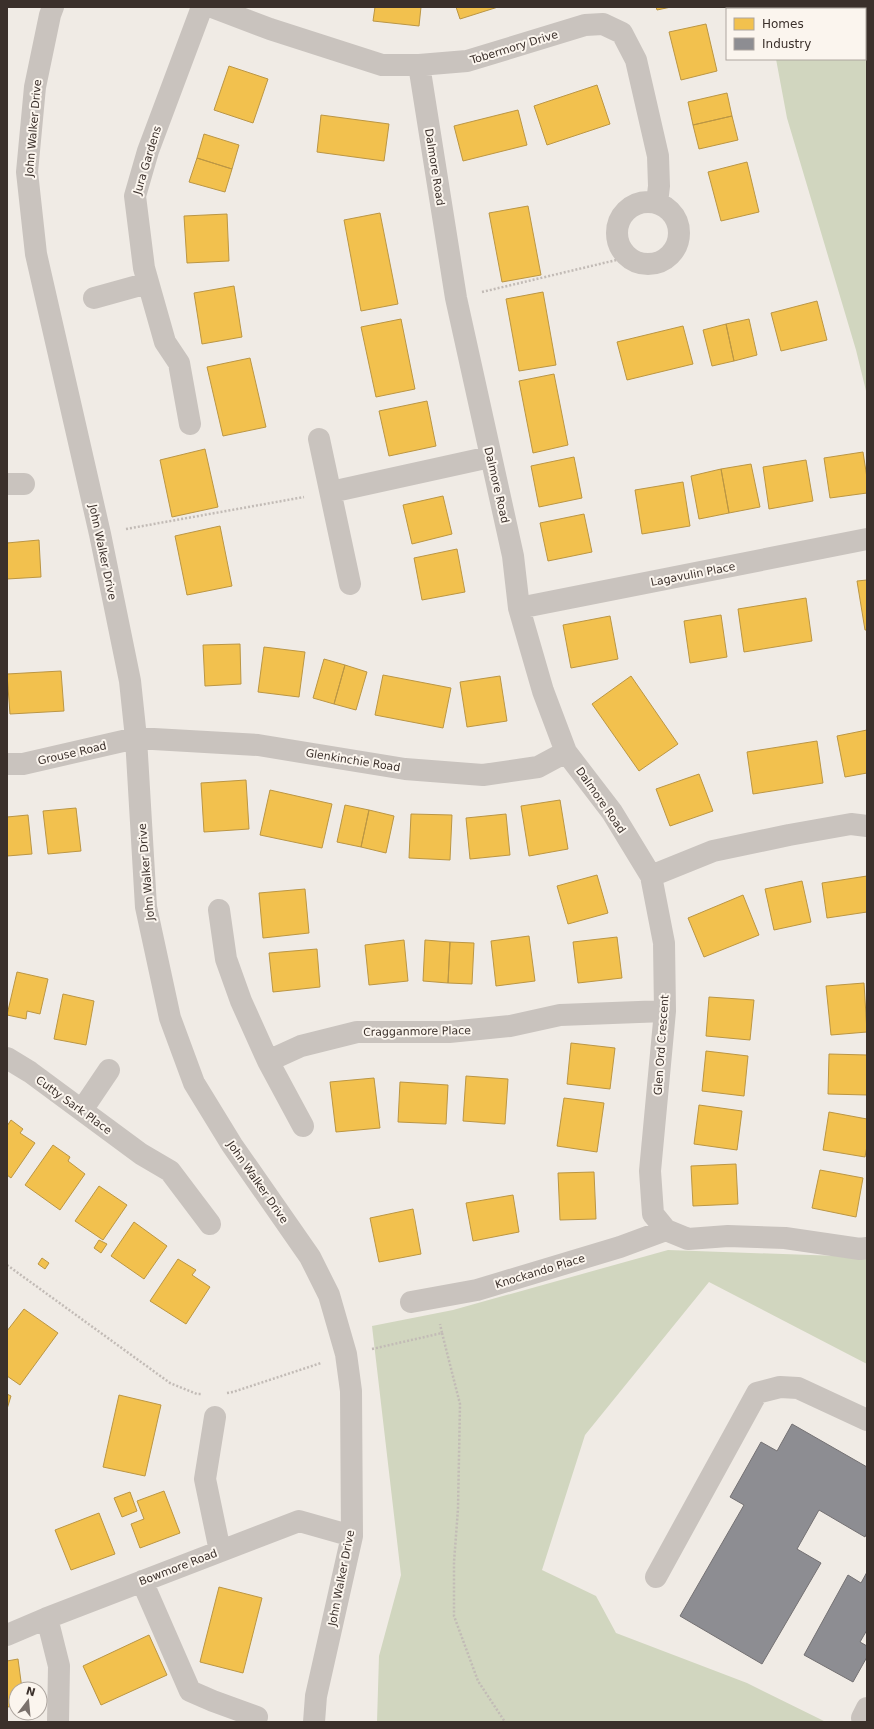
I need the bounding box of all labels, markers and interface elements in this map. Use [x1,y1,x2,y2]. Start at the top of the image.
legend [726,8,866,60]
text: Homes [762,17,804,31]
street label: Tobermory Drive [468,28,560,67]
text: Industry [762,37,811,51]
street label: John Walker Drive [23,79,44,178]
street label: Jura Gardens [131,124,164,197]
street label: Dalmore Road [422,128,447,207]
street label: Dalmore Road [481,446,512,525]
street label: John Walker Drive [86,502,119,601]
street label: Lagavulin Place [650,560,737,589]
street label: Grouse Road [36,739,108,768]
street label: Glenkinchie Road [305,747,401,774]
street label: Dalmore Road [573,765,628,836]
street label: John Walker Drive [136,823,157,922]
street label: Glen Ord Crescent [651,994,672,1096]
street label: Cragganmore Place [363,1024,471,1039]
street label: Cutty Sark Place [33,1074,114,1137]
street label: John Walker Drive [224,1138,291,1226]
street label: Knockando Place [494,1252,587,1291]
street label: John Walker Drive [326,1529,357,1628]
street label: Bowmore Road [137,1547,219,1588]
north arrow [8,1681,48,1721]
text: N [24,1684,37,1699]

